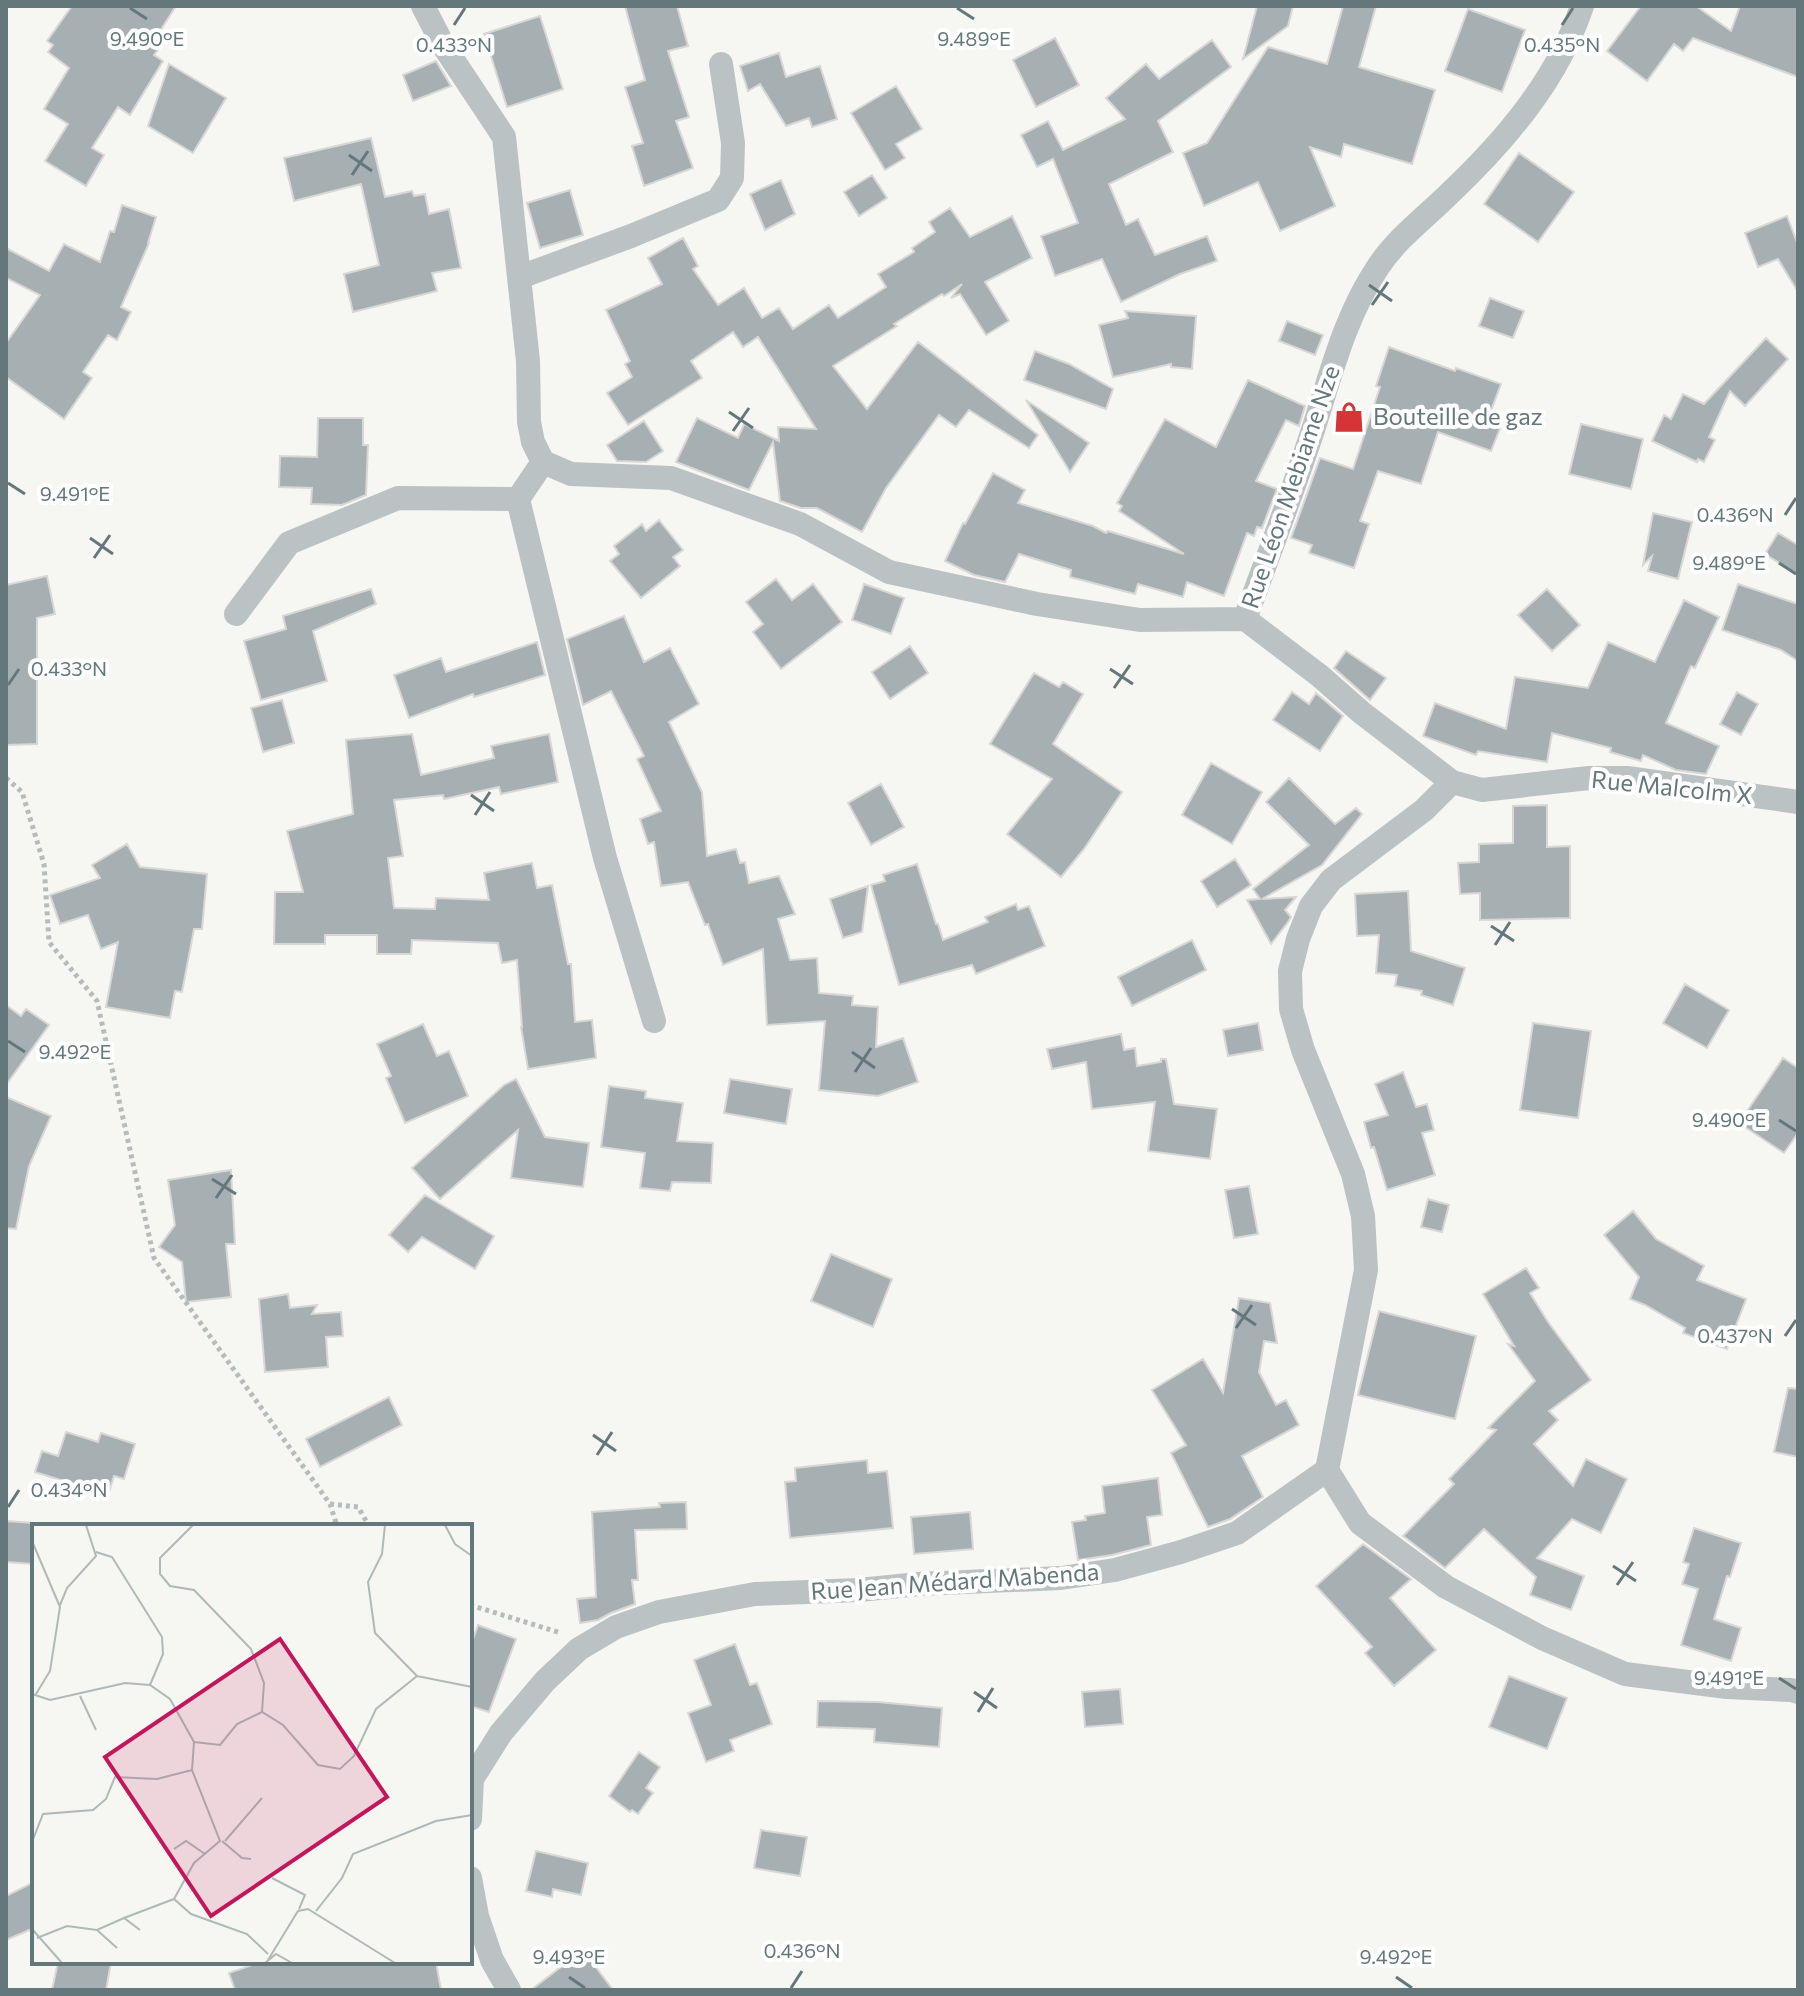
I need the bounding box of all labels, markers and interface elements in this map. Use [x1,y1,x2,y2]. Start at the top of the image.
text: 9.490°E [110,26,184,50]
text: 9.489°E [937,26,1011,50]
text: 0.433°N [416,32,492,56]
text: 0.435°N [1524,32,1600,56]
street label: Rue Léon Mebiame Nze [1234,361,1345,612]
shop icon: Bouteille de gaz [1332,400,1366,434]
place label: Bouteille de gaz [1373,401,1543,430]
text: 9.491°E [40,481,110,505]
text: 0.436°N [1696,502,1774,526]
text: 9.489°E [1692,550,1766,574]
text: 0.433°N [31,656,107,680]
street label: Rue Malcolm X [1590,764,1754,809]
text: 9.492°E [39,1039,111,1063]
text: 9.490°E [1692,1107,1766,1131]
text: 0.437°N [1697,1323,1773,1347]
text: 0.434°N [31,1477,108,1501]
inset map [32,1524,472,1964]
street label: Rue Jean Médard Mabenda [810,1556,1100,1605]
text: 9.491°E [1694,1665,1764,1689]
text: 0.436°N [763,1938,841,1962]
text: 9.493°E [533,1944,605,1968]
text: 9.492°E [1360,1944,1432,1968]

